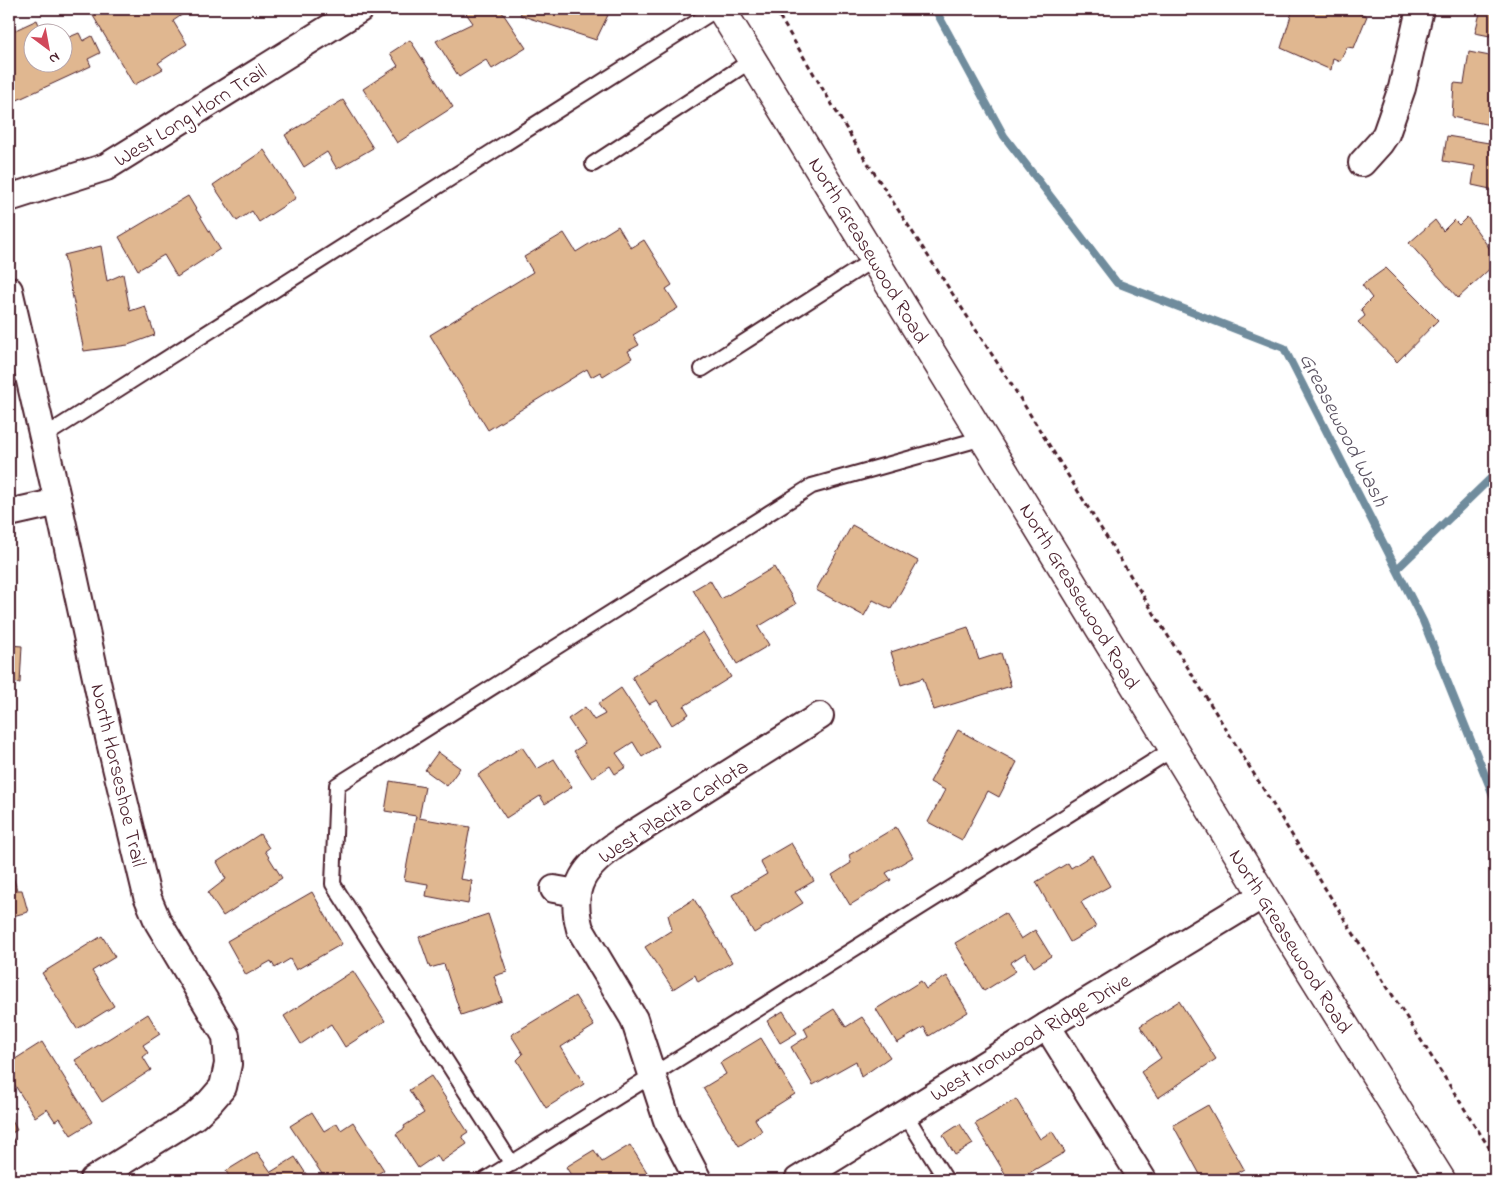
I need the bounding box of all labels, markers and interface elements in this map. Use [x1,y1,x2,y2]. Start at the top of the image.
north arrow [22,22,72,72]
text: N [45,46,64,69]
street label: West Long Horn Trail [109,58,274,177]
street label: North Greasewood Road [800,152,935,350]
water label: Greasewood Wash [1290,348,1395,513]
street label: North Greasewood Road [1011,498,1146,696]
street label: North Horseshoe Trail [81,681,153,870]
street label: West Placita Carlota [593,753,755,872]
street label: North Greasewood Road [1220,844,1358,1040]
street label: West Ironwood Ridge Drive [925,967,1138,1112]

